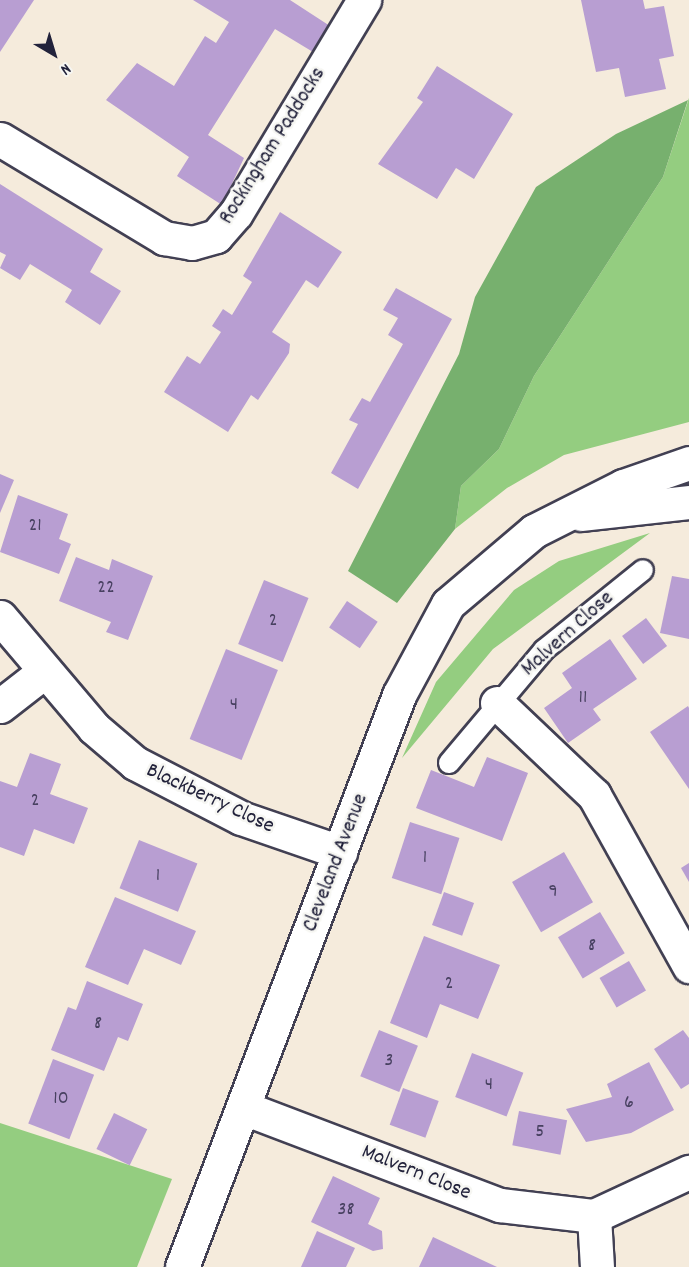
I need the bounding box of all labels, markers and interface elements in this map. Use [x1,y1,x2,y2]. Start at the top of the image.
north arrow [24,24,84,84]
text: N [55,57,76,80]
street label: Rockingham Paddocks [214,62,332,230]
house number: 21 [28,514,42,538]
house number: 22 [97,576,115,600]
street label: Malvern Close [516,586,620,682]
house number: 2 [269,609,277,633]
house number: 11 [579,686,587,710]
house number: 4 [230,693,238,717]
street label: Blackberry Close [142,758,278,840]
house number: 2 [31,789,39,813]
street label: Cleveland Avenue [298,790,374,936]
house number: 1 [423,846,427,870]
house number: 1 [156,864,160,888]
house number: 9 [548,880,558,904]
house number: 8 [588,934,596,958]
house number: 2 [445,972,453,996]
house number: 8 [94,1012,102,1036]
house number: 3 [385,1049,393,1073]
house number: 4 [485,1073,493,1097]
house number: 10 [53,1087,69,1111]
house number: 6 [624,1091,634,1115]
house number: 5 [535,1120,545,1144]
street label: Malvern Close [358,1139,474,1207]
house number: 38 [338,1198,354,1222]

